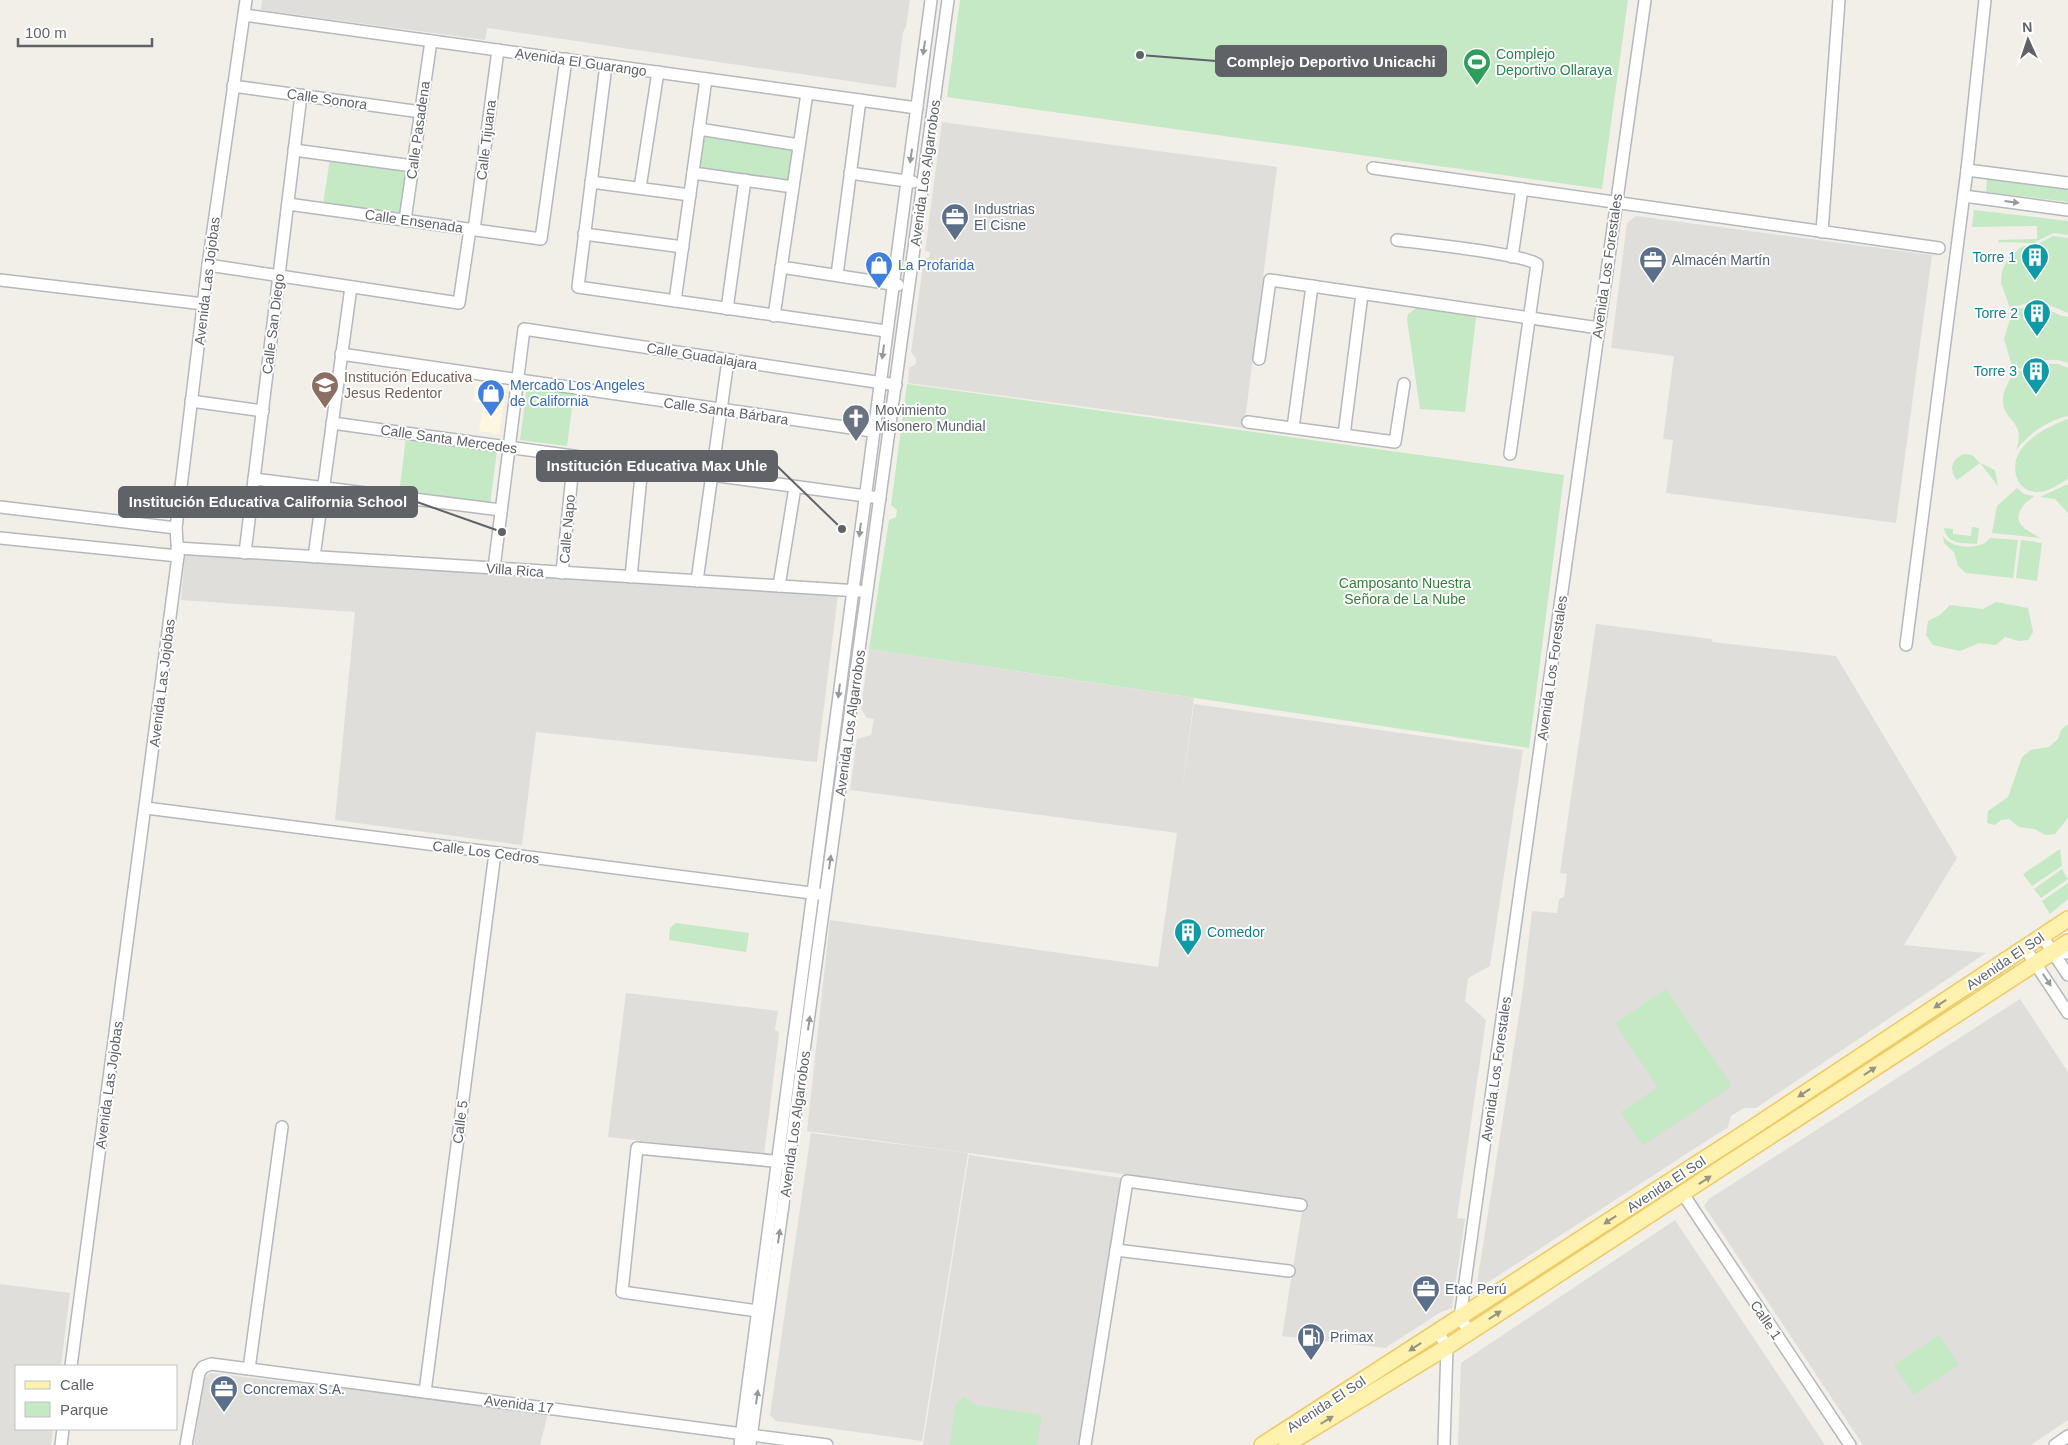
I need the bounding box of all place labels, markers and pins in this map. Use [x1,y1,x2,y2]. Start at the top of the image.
callout: Complejo Deportivo Unicachi [1216,46,1446,76]
place label: Complejo Deportivo Ollaraya [1496,46,1612,78]
sports icon: Complejo Deportivo Ollaraya [1462,47,1492,86]
place label: Industrias El Cisne [974,201,1035,233]
office icon: Industrias El Cisne [940,202,970,241]
building icon: Torre 1 [2020,242,2050,281]
office icon: Almacén Martín [1638,245,1668,284]
place label: Torre 1 [1972,249,2016,265]
shop icon: La Profarida [864,250,894,289]
place label: Almacén Martín [1672,252,1770,268]
place label: La Profarida [898,257,974,273]
building icon: Torre 2 [2022,298,2052,337]
place label: Torre 2 [1974,305,2018,321]
building icon: Torre 3 [2021,356,2051,395]
place label: Torre 3 [1973,363,2017,379]
place label: Institución Educativa Jesus Redentor [344,369,473,401]
school or university icon: Institución Educativa Jesus Redentor [310,370,340,409]
place label: Mercado Los Angeles de California [510,377,645,409]
shop icon: Mercado Los Angeles de California [476,378,506,417]
place label: Movimiento Misonero Mundial [875,402,986,434]
church icon: Movimiento Misonero Mundial [841,403,871,442]
callout: Institución Educativa Max Uhle [537,451,777,481]
callout: Institución Educativa California School [119,487,417,517]
building icon: Comedor [1173,917,1203,956]
place label: Comedor [1207,924,1265,940]
office icon: Etac Perú [1411,1274,1441,1313]
place label: Etac Perú [1445,1281,1506,1297]
fuel station icon: Primax [1296,1322,1326,1361]
place label: Primax [1330,1329,1374,1345]
office icon: Concremax S.A. [209,1374,239,1413]
place label: Concremax S.A. [243,1381,345,1397]

